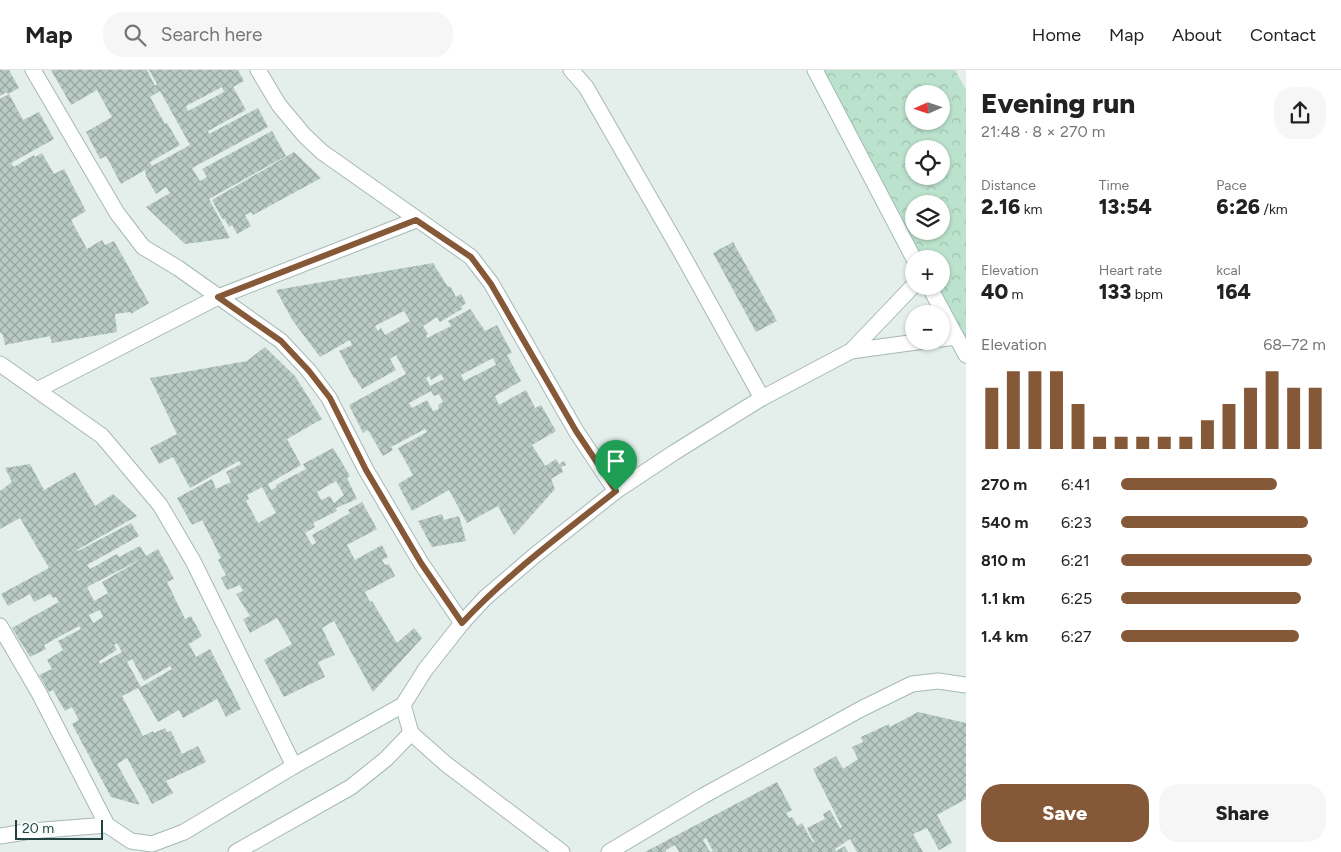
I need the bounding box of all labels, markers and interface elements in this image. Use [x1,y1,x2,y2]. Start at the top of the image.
search box [103,12,453,57]
text: Map [25,20,73,49]
icon: search [121,21,149,49]
text: Search here [161,23,262,46]
text: Home [1032,24,1081,46]
text: Map [1109,24,1144,46]
text: About [1172,24,1222,46]
text: Contact [1250,24,1316,46]
north arrow [905,85,950,130]
map controls [905,85,950,350]
text: Evening run [981,86,1135,120]
button: share [1274,87,1326,139]
text: 21:48 · 8 × 270 m [981,122,1105,141]
button: locate [905,140,950,185]
text: Distance [981,177,1036,194]
text: Time [1099,177,1129,194]
text: Pace [1216,177,1247,194]
text: 2.16 [981,194,1020,219]
text: 13:54 [1099,194,1152,219]
text: 6:26 [1216,194,1260,219]
button: layers [905,195,950,240]
text: km [1020,201,1042,218]
text: /km [1260,201,1288,218]
button: + [905,250,950,295]
text: Elevation [981,262,1039,279]
text: Heart rate [1099,262,1162,279]
text: kcal [1216,262,1241,279]
text: 40 [981,279,1008,304]
text: 133 [1099,279,1131,304]
text: 164 [1216,279,1251,304]
text: m [1008,286,1024,303]
text: bpm [1131,286,1163,303]
button: − [905,305,950,350]
text: Elevation [981,335,1047,354]
text: 68–72 m [1263,335,1326,354]
pin [595,440,637,491]
icon: arrive [602,447,630,475]
text: 270 m [981,475,1027,494]
text: 6:41 [1061,475,1091,494]
text: 540 m [981,513,1029,532]
text: 6:23 [1061,513,1092,532]
text: 810 m [981,551,1026,570]
text: 6:21 [1061,551,1090,570]
text: 1.1 km [981,589,1025,608]
text: 6:25 [1061,589,1092,608]
text: 1.4 km [981,627,1028,646]
text: 6:27 [1061,627,1092,646]
button: Save [981,784,1149,842]
button: Share [1159,784,1326,842]
scale bar [15,817,102,840]
text: 20 m [22,820,54,837]

